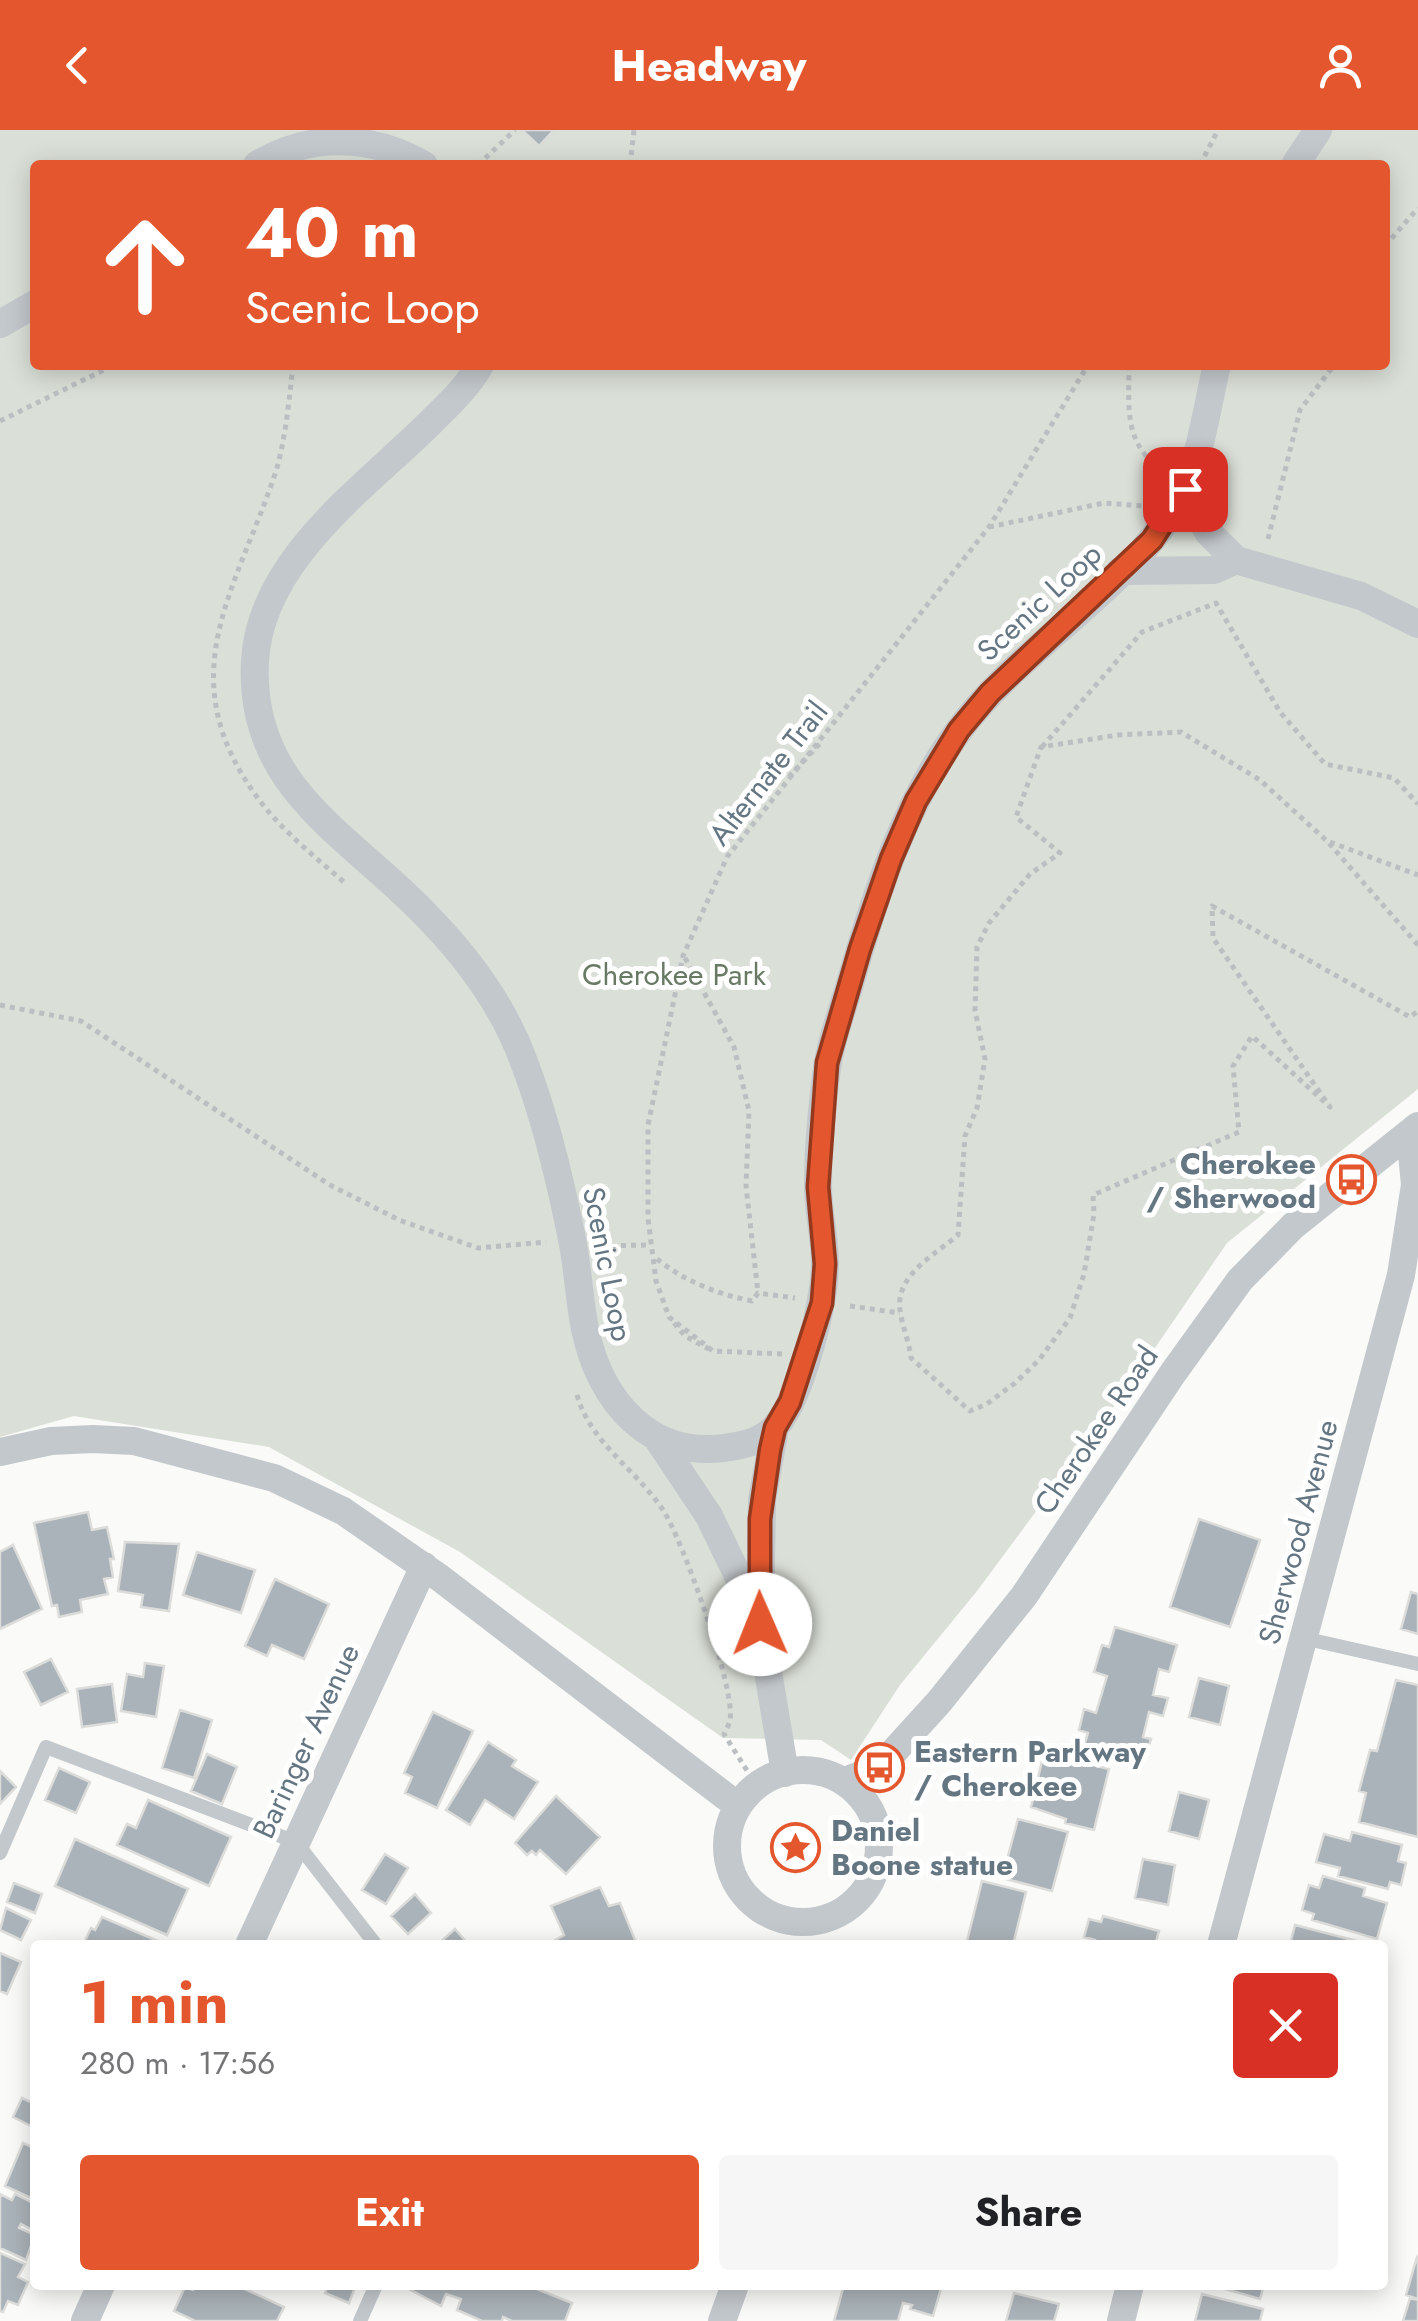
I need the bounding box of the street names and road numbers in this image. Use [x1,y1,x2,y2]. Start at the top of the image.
street label: Scenic Loop [967,533,1111,671]
street label: Alternate Trail [698,692,838,854]
street label: Scenic Loop [572,1183,644,1345]
street label: Cherokee Road [1024,1337,1168,1523]
street label: Sherwood Avenue [1247,1415,1349,1649]
street label: Baringer Avenue [242,1637,370,1845]

